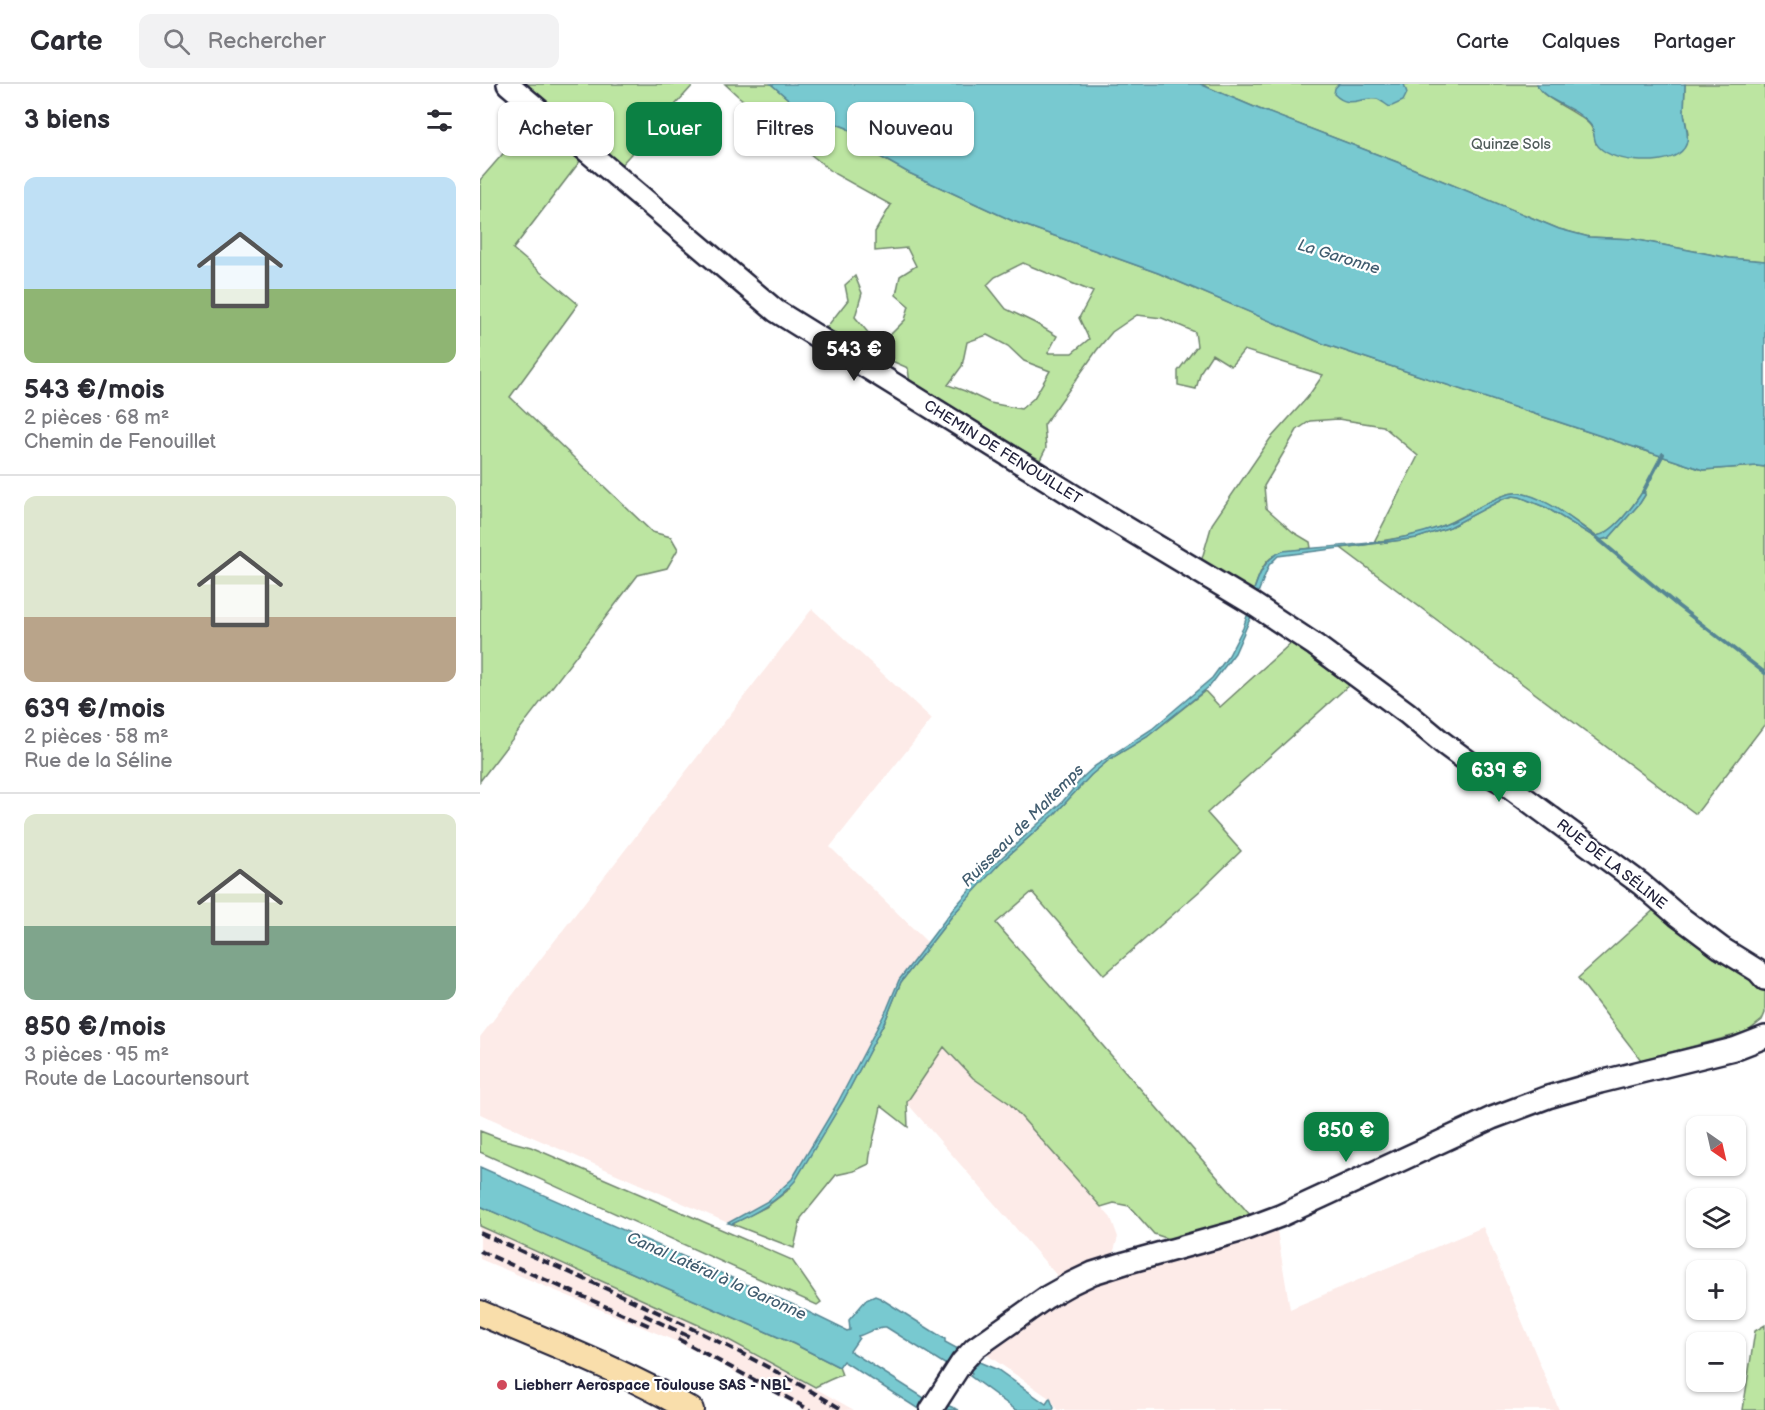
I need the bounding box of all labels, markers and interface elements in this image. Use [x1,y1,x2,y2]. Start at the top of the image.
search box [139,14,559,68]
text: Carte [30,25,103,58]
icon: search [160,25,193,58]
text: Rechercher [208,28,326,55]
text: Carte [1456,29,1509,54]
text: Calques [1542,29,1620,54]
text: Partager [1653,29,1735,54]
chip: Acheter [498,102,614,156]
chip: Louer [626,102,722,156]
chip: Filtres [734,102,835,156]
chip: Nouveau [847,102,974,156]
icon: filters [423,104,456,137]
text: 3 biens [24,105,110,136]
park label: Quinze Sols [1471,135,1552,154]
icon: home [186,216,294,324]
water label: La Garonne [1295,236,1382,279]
pin: 543 € [812,331,896,382]
text: 543 € [826,338,882,362]
text: 543 €/mois [24,375,164,406]
street label: CHEMIN DE FENOUILLET [920,396,1085,509]
text: 2 pièces · 68 m² [24,406,169,430]
text: Chemin de Fenouillet [24,430,216,454]
icon: home [186,535,294,643]
text: 639 €/mois [24,694,165,725]
text: 2 pièces · 58 m² [24,725,169,749]
text: Rue de la Séline [24,749,172,773]
pin: 639 € [1457,752,1541,803]
text: 639 € [1471,759,1527,783]
water label: Ruisseau de Maltemps [958,761,1088,891]
street label: RUE DE LA SÉLINE [1553,815,1671,914]
icon: home [186,853,294,961]
text: 850 €/mois [24,1012,166,1043]
text: 3 pièces · 95 m² [24,1043,169,1067]
text: Route de Lacourtensourt [24,1067,249,1091]
pin: 850 € [1304,1112,1388,1163]
north arrow [1686,1116,1746,1176]
map controls [1686,1116,1746,1392]
text: 850 € [1318,1119,1374,1143]
button: layers [1686,1188,1746,1248]
water label: Canal Latéral à la Garonne [624,1228,809,1325]
button: + [1686,1260,1746,1320]
button: − [1686,1332,1746,1392]
place label: Liebherr Aerospace Toulouse SAS - NBL [514,1376,791,1395]
marker: Liebherr Aerospace Toulouse SAS - NBL [495,1378,509,1392]

